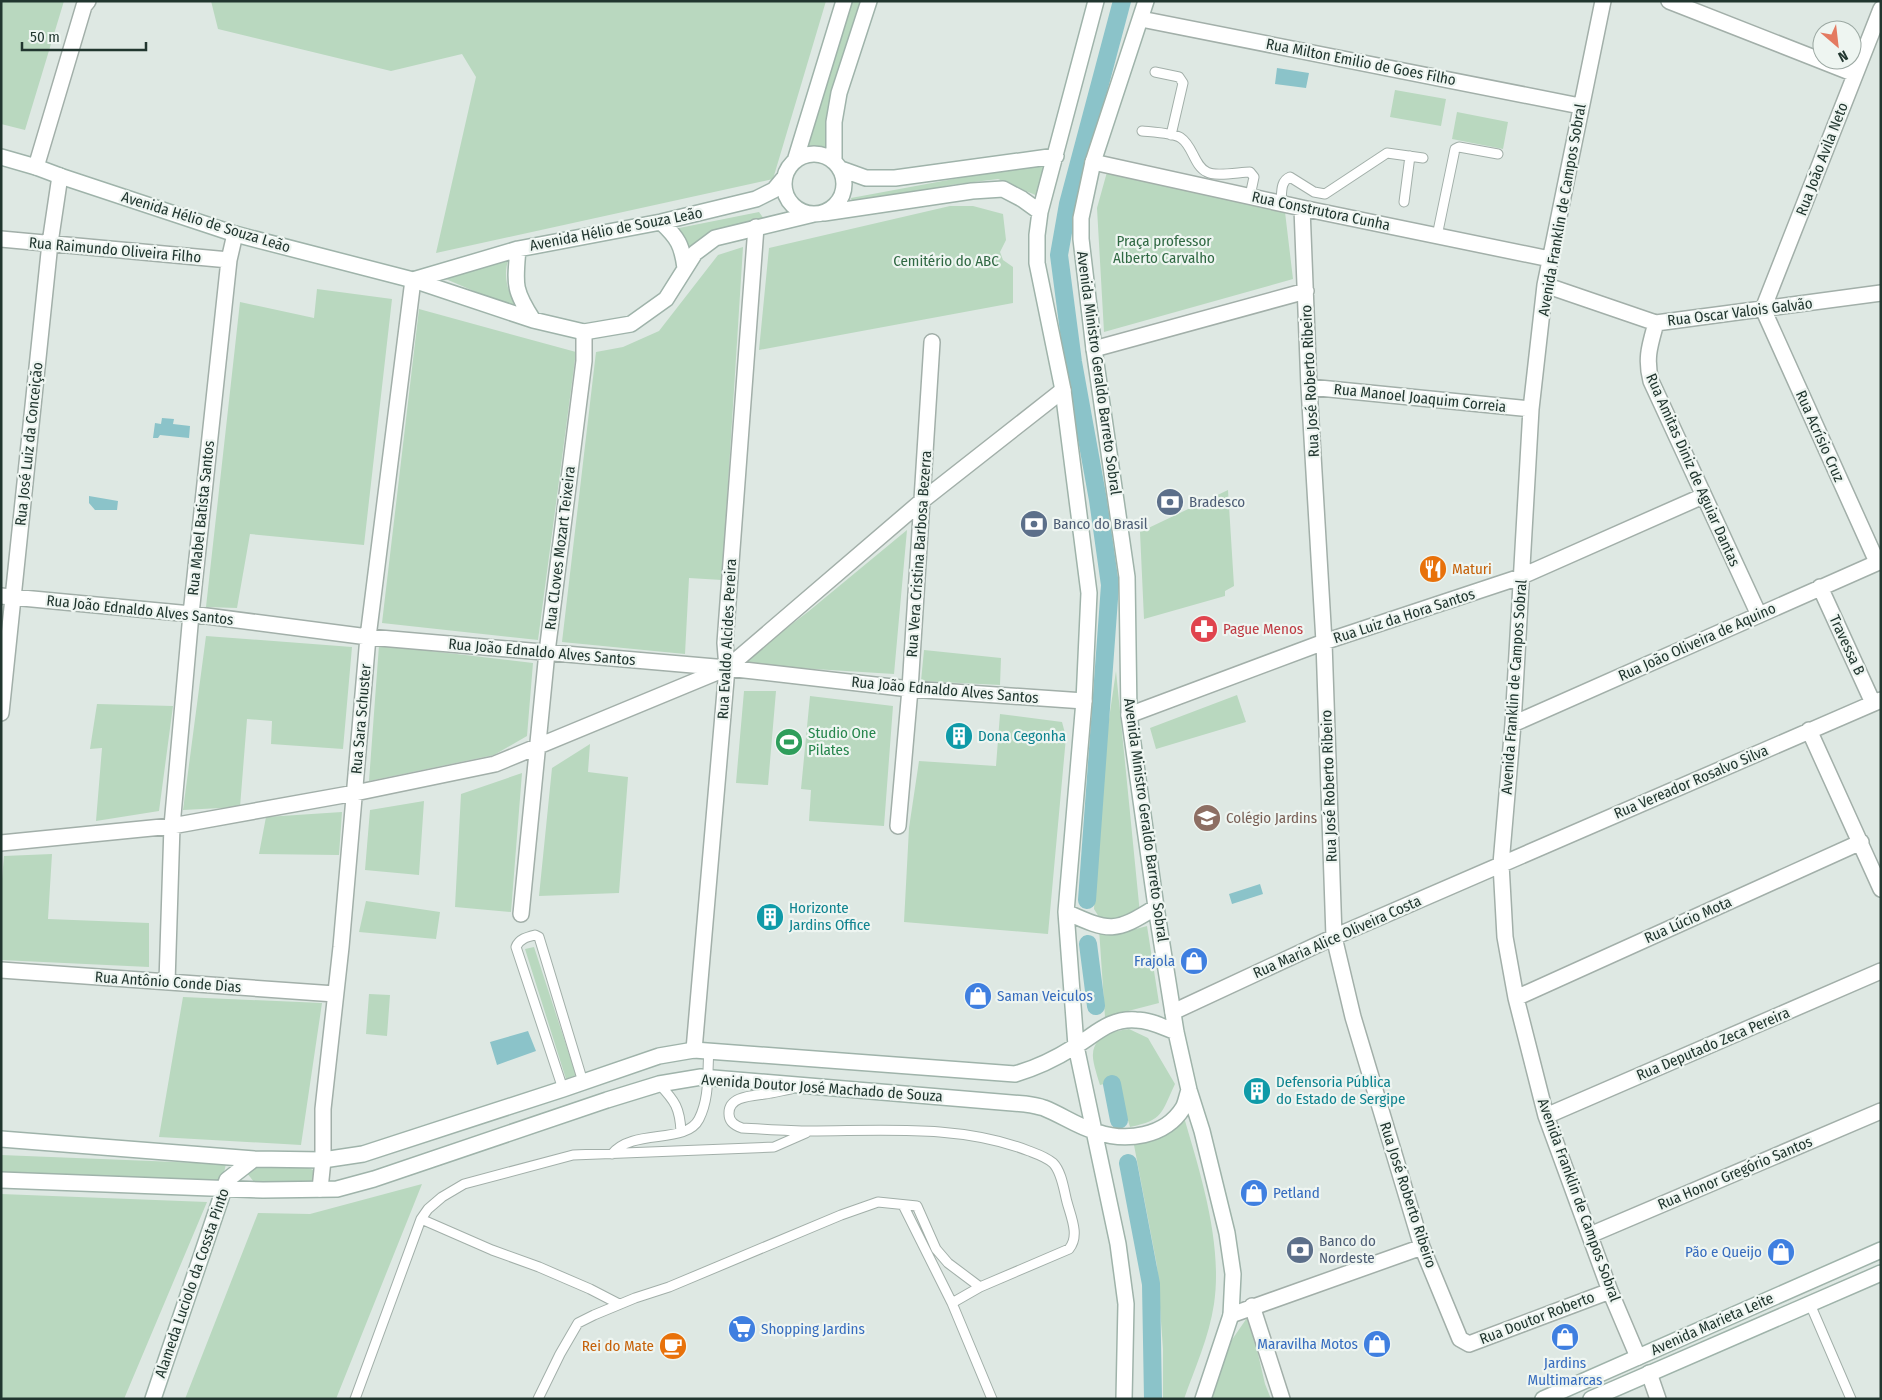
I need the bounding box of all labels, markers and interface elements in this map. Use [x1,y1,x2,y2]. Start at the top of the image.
scale bar [22,20,146,52]
north arrow [1812,20,1862,70]
text: 50 m [30,28,60,46]
street label: Rua Milton Emilio de Goes Filho [1265,35,1458,89]
text: N [1835,47,1851,66]
street label: Rua João Avila Neto [1792,100,1852,218]
street label: Avenida Franklin de Campos Sobral [1534,102,1590,317]
street label: Avenida Hélio de Souza Leão [119,188,293,256]
street label: Rua Construtora Cunha [1250,188,1392,234]
street label: Avenida Hélio de Souza Leão [528,203,704,255]
park label: Praça professor Alberto Carvalho [1113,232,1215,267]
street label: Rua Raimundo Oliveira Filho [28,233,202,267]
street label: Avenida Ministro Geraldo Barreto Sobral [1073,250,1125,496]
park label: Cemitério do ABC [893,252,999,270]
street label: Rua Oscar Valois Galvão [1666,294,1814,330]
street label: Rua José Roberto Ribeiro [1297,304,1323,458]
street label: Rua José Luiz da Conceição [11,361,47,527]
street label: Rua Amitas Diniz de Aguiar Dantas [1642,371,1744,569]
street label: Rua Manoel Joaquim Correia [1333,380,1507,416]
street label: Rua Acrísio Cruz [1792,387,1848,485]
street label: Rua Mabel Batista Santos [184,440,218,596]
street label: Rua Vera Cristina Barbosa Bezerra [903,450,935,658]
street label: Rua CLoves Mozart Teixeira [541,465,579,631]
bank icon: Bradesco [1155,487,1185,517]
place label: Bradesco [1189,493,1245,511]
bank icon: Banco do Brasil [1019,509,1049,539]
place label: Banco do Brasil [1053,515,1148,533]
restaurant icon: Maturi [1418,554,1448,584]
street label: Rua Evaldo Alcides Pereira [714,558,740,720]
place label: Maturi [1452,560,1492,578]
street label: Avenida Franklin de Campos Sobral [1498,579,1530,795]
street label: Rua Luiz da Hora Santos [1331,585,1477,647]
street label: Rua João Ednaldo Alves Santos [46,591,234,629]
street label: Rua João Oliveira de Aquino [1615,599,1779,685]
street label: Travessa B [1825,612,1869,678]
pharmacy icon: Pague Menos [1189,614,1219,644]
place label: Pague Menos [1223,620,1303,638]
street label: Rua João Ednaldo Alves Santos [448,635,636,669]
street label: Rua Sara Schuster [347,662,375,775]
street label: Rua João Ednaldo Alves Santos [851,673,1039,707]
street label: Avenida Ministro Geraldo Barreto Sobral [1120,697,1172,943]
street label: Rua José Roberto Ribeiro [1317,709,1341,863]
building icon: Dona Cegonha [944,721,974,751]
place label: Studio One Pilates [808,724,876,759]
sports icon: Studio One Pilates [774,727,804,757]
place label: Dona Cegonha [978,727,1066,745]
street label: Rua Vereador Rosalvo Silva [1611,741,1771,823]
school or university icon: Colégio Jardins [1192,803,1222,833]
place label: Colégio Jardins [1226,809,1317,827]
street label: Rua Maria Alice Oliveira Costa [1250,892,1424,982]
street label: Rua Lúcio Mota [1642,893,1734,947]
place label: Horizonte Jardins Office [789,899,870,934]
building icon: Horizonte Jardins Office [755,902,785,932]
shop icon: Frajola [1179,946,1209,976]
place label: Frajola [1134,952,1175,970]
street label: Rua Antônio Conde Dias [94,968,242,996]
shop icon: Saman Veiculos [963,981,993,1011]
place label: Saman Veiculos [997,987,1093,1005]
street label: Rua Deputado Zeca Pereira [1634,1004,1792,1084]
street label: Avenida Doutor José Machado de Souza [701,1071,943,1105]
place label: Defensoria Pública do Estado de Sergipe [1276,1073,1406,1108]
building icon: Defensoria Pública do Estado de Sergipe [1242,1076,1272,1106]
street label: Avenida Franklin de Campos Sobral [1534,1096,1624,1304]
street label: Rua José Roberto Ribeiro [1376,1120,1440,1270]
street label: Rua Honor Gregório Santos [1655,1132,1815,1214]
shop icon: Petland [1239,1178,1269,1208]
place label: Petland [1273,1184,1320,1202]
street label: Alameda Luciolo da Cossta Pinto [151,1186,233,1380]
place label: Banco do Nordeste [1319,1232,1376,1267]
bank icon: Banco do Nordeste [1285,1235,1315,1265]
shop icon: Pão e Queijo [1766,1237,1796,1267]
place label: Pão e Queijo [1685,1243,1762,1261]
street label: Rua Doutor Roberto [1477,1288,1597,1348]
street label: Avenida Marieta Leite [1648,1289,1776,1359]
supermarket icon: Shopping Jardins [727,1314,757,1344]
place label: Shopping Jardins [761,1320,865,1338]
shop icon: Jardins Multimarcas [1550,1322,1580,1352]
shop icon: Maravilha Motos [1362,1329,1392,1359]
cafe icon: Rei do Mate [658,1331,688,1361]
place label: Maravilha Motos [1257,1335,1358,1353]
place label: Rei do Mate [582,1337,654,1355]
place label: Jardins Multimarcas [1528,1354,1602,1389]

